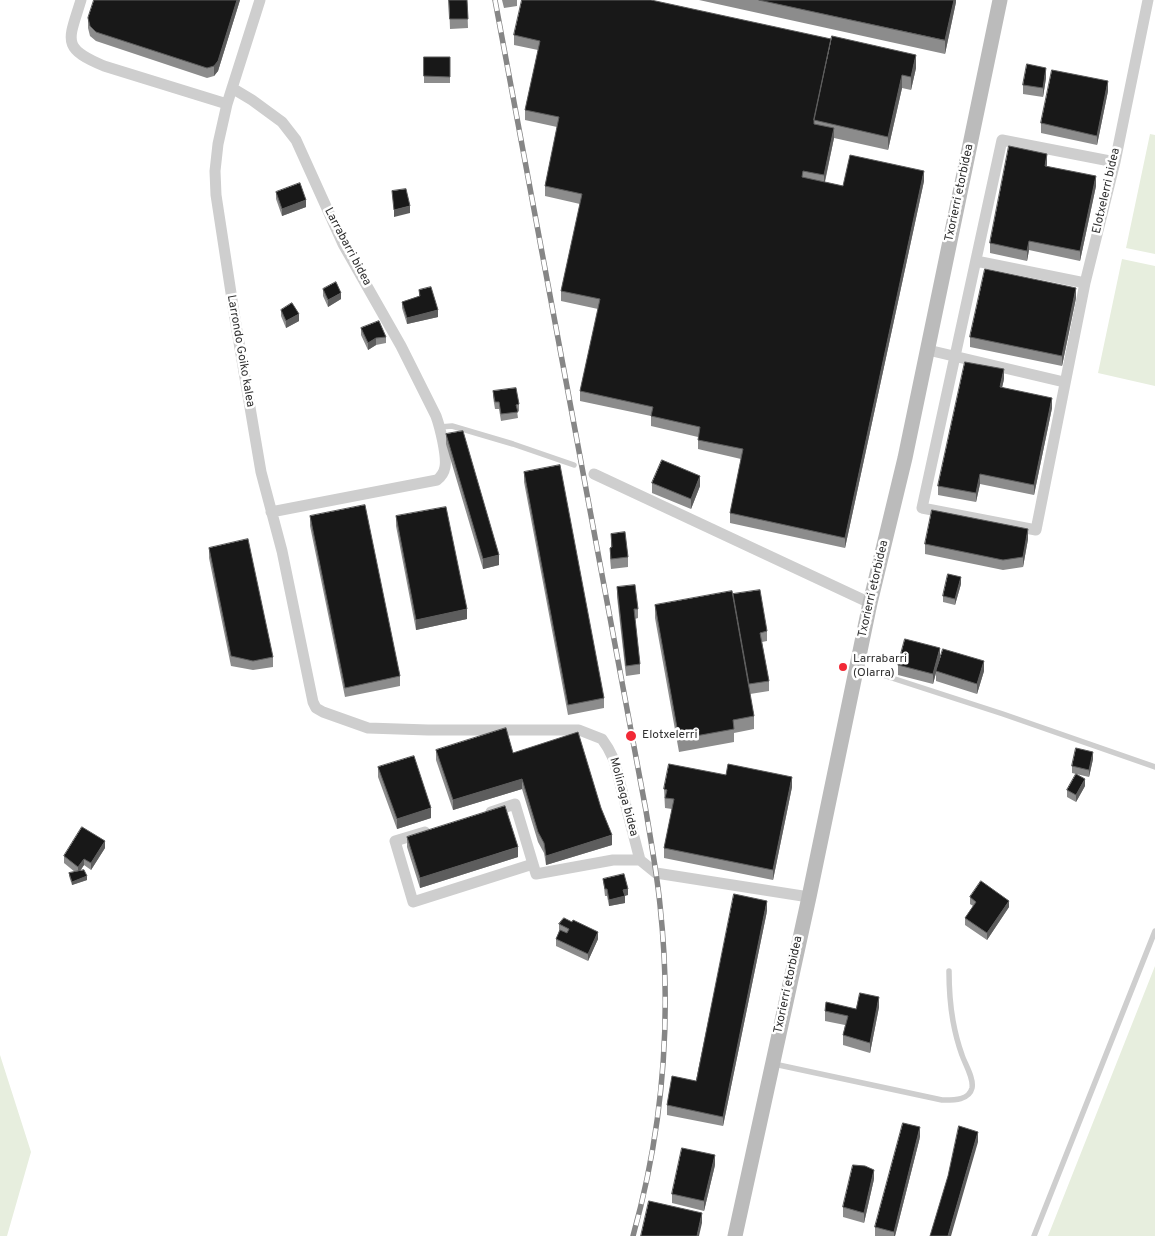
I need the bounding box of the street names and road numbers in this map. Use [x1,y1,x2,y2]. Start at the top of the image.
street label: Txorierri etorbidea [943,143,977,243]
street label: Elotxelerri bidea [1090,147,1124,235]
street label: Larrabarri bidea [320,206,374,288]
street label: Larrondo Goiko kalea [223,294,257,408]
street label: Txorierri etorbidea [856,539,892,639]
street label: Molinaga bidea [606,756,640,838]
street label: Txorierri etorbidea [772,935,806,1035]

